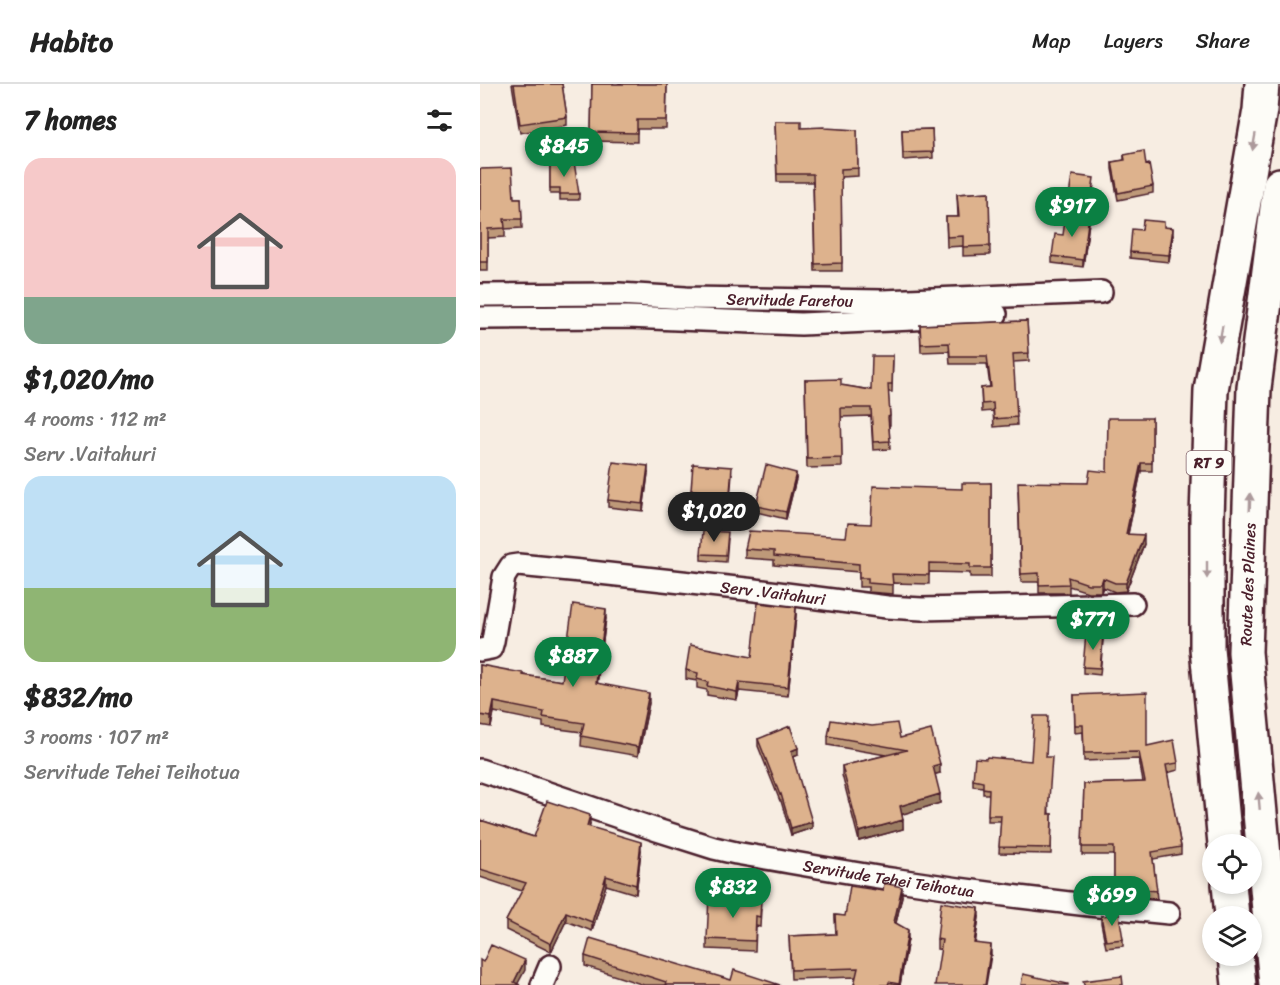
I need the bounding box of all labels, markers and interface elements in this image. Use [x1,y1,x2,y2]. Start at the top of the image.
text: Habito [30,17,113,66]
text: Map [1032,22,1071,60]
text: Layers [1104,22,1163,60]
text: Share [1196,22,1250,60]
text: 7 homes [24,97,116,143]
icon: filters [423,104,456,137]
pin: $845 [528,127,600,178]
text: $845 [539,129,589,164]
one-way arrow [1249,133,1258,152]
pin: $917 [1036,187,1108,238]
text: $917 [1049,189,1095,224]
icon: home [186,197,294,305]
street label: Servitude Faretou [726,284,854,315]
one-way arrow [1216,325,1225,344]
text: $1,020/mo [24,356,154,402]
text: 4 rooms · 112 m² [24,402,167,437]
text: Serv .Vaitahuri [24,437,156,472]
road number: RT 9 [1186,451,1232,475]
pin: $1,020 [665,492,763,543]
one-way arrow [1245,493,1254,512]
text: $1,020 [682,494,746,529]
icon: home [186,515,294,623]
street label: Route des Plaines [1231,522,1264,646]
one-way arrow [1202,561,1212,580]
street label: Serv .Vaitahuri [719,572,828,614]
pin: $771 [1057,600,1129,651]
text: $771 [1071,602,1115,637]
pin: $887 [537,637,609,688]
text: $887 [549,639,598,674]
text: $832/mo [24,674,133,720]
text: 3 rooms · 107 m² [24,720,169,755]
text: Servitude Tehei Teihotua [24,755,240,790]
one-way arrow [1254,792,1264,811]
map controls [1202,834,1262,966]
button: locate [1202,834,1262,894]
street label: Servitude Tehei Teihotua [801,850,976,905]
pin: $832 [697,868,769,919]
text: $832 [709,870,757,905]
pin: $699 [1076,876,1148,927]
text: $699 [1087,878,1137,913]
button: layers [1202,906,1262,966]

